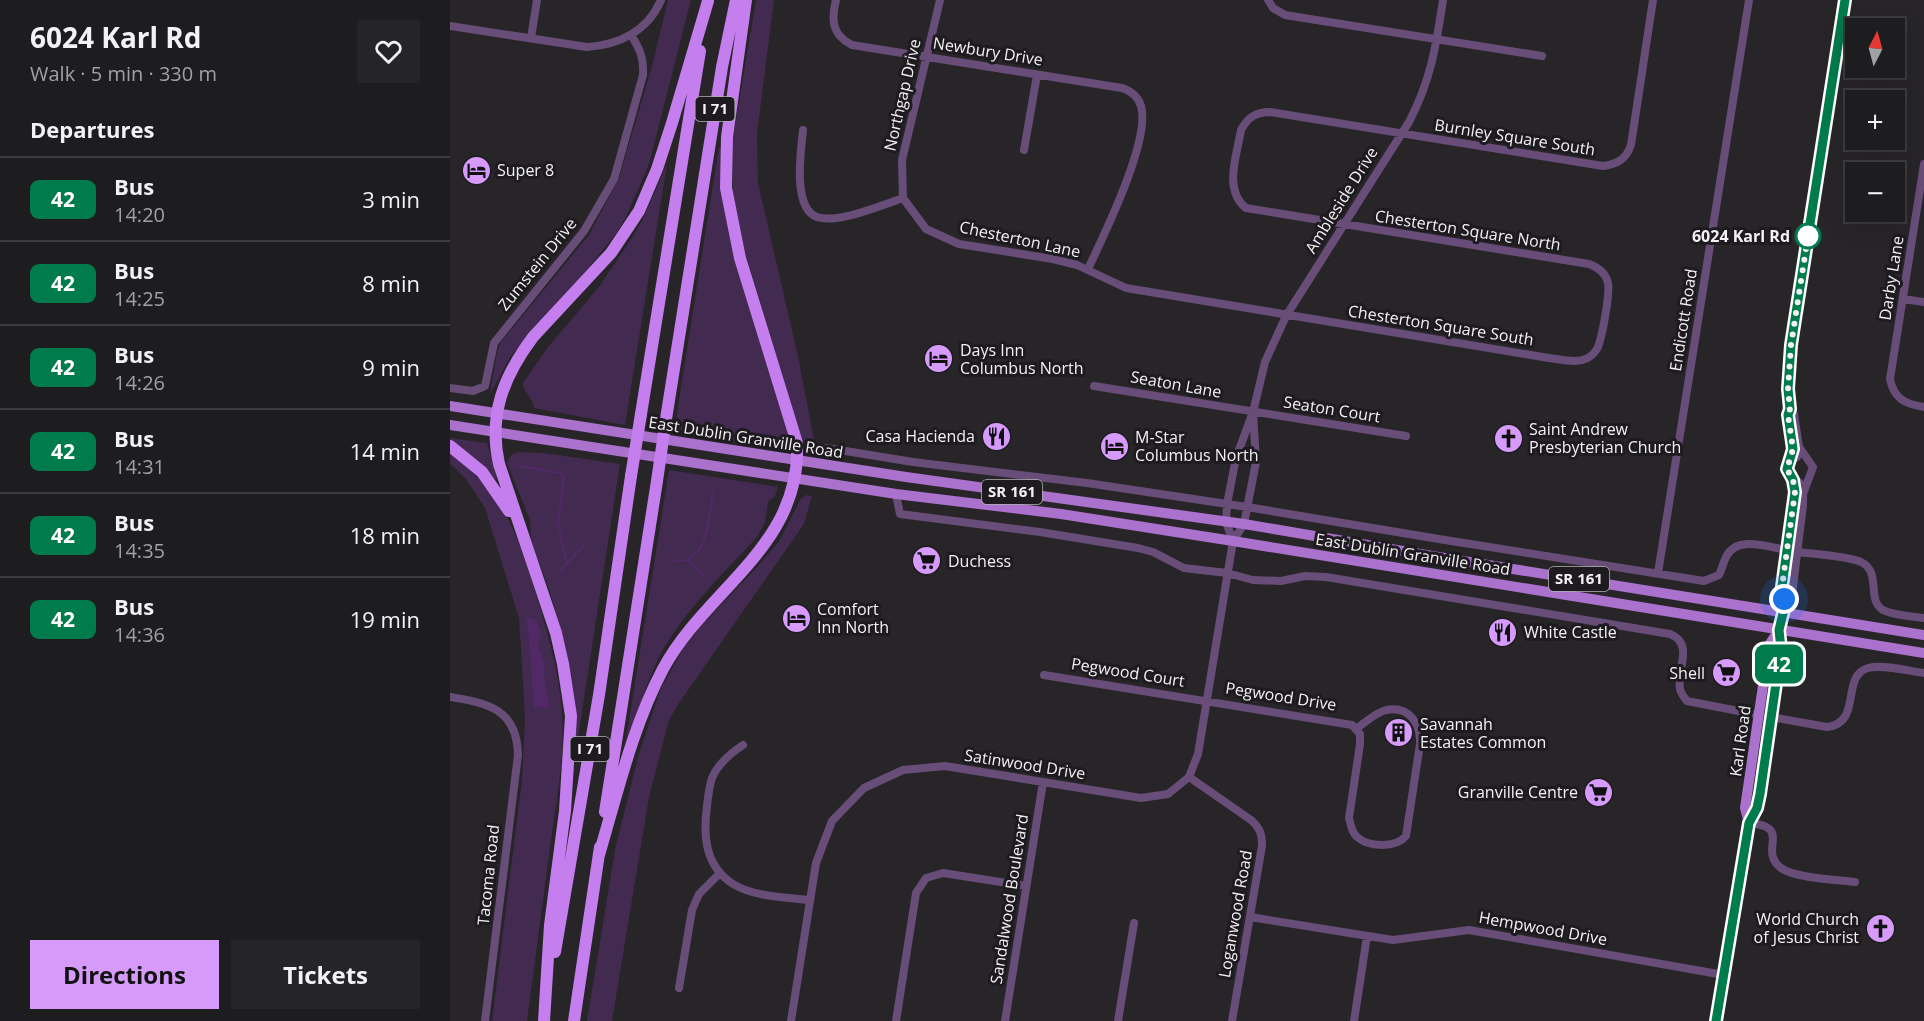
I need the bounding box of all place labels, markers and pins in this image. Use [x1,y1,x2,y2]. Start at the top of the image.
hotel icon: Super 8 [460,154,492,186]
place label: Super 8 [497,159,554,181]
marker: 6024 Karl Rd [1795,223,1821,249]
place label: 6024 Karl Rd [1692,225,1790,247]
place label: Days Inn Columbus North [960,339,1083,379]
hotel icon: Days Inn Columbus North [923,343,955,375]
place label: Saint Andrew Presbyterian Church [1529,418,1681,458]
restaurant icon: Casa Hacienda [980,420,1012,452]
church icon: Saint Andrew Presbyterian Church [1492,422,1524,454]
place label: Casa Hacienda [865,425,975,447]
place label: M-Star Columbus North [1135,426,1258,466]
hotel icon: M-Star Columbus North [1098,430,1130,462]
supermarket icon: Duchess [911,545,943,577]
place label: Duchess [948,550,1011,572]
place label: Comfort Inn North [817,598,889,638]
hotel icon: Comfort Inn North [780,602,812,634]
restaurant icon: White Castle [1487,616,1519,648]
place label: White Castle [1524,621,1617,643]
supermarket icon: Shell [1710,657,1742,689]
place label: Shell [1669,662,1705,684]
place label: Savannah Estates Common [1420,713,1546,753]
building icon: Savannah Estates Common [1383,717,1415,749]
supermarket icon: Granville Centre [1583,776,1615,808]
place label: Granville Centre [1458,781,1578,803]
place label: World Church of Jesus Christ [1754,908,1859,948]
church icon: World Church of Jesus Christ [1864,912,1896,944]

